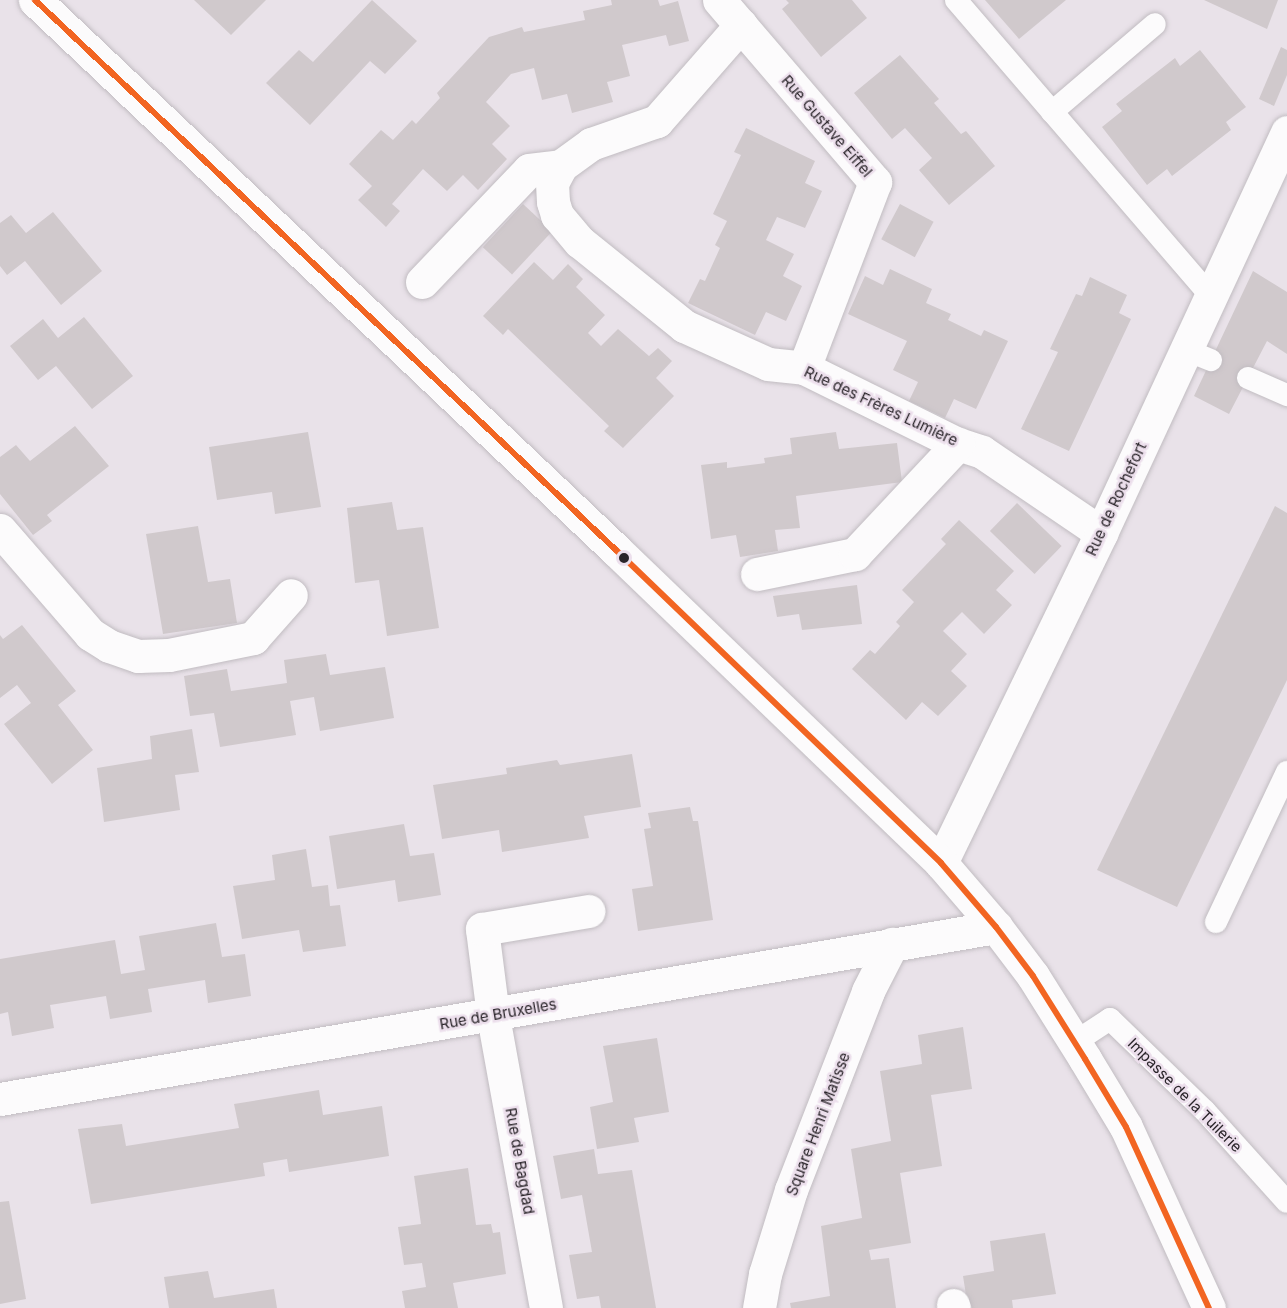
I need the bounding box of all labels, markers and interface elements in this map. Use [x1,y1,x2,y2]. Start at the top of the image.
street label: Rue Gustave Eiffel [778,71,876,181]
street label: Rue des Frères Lumière [801,362,961,450]
street label: Rue de Rochefort [1082,439,1150,559]
unlabelled marker [618,552,630,564]
street label: Rue de Bruxelles [438,995,558,1033]
street label: Impasse de la Tuilerie [1124,1034,1246,1156]
street label: Square Henri Matisse [782,1050,854,1198]
street label: Rue de Bagdad [502,1106,538,1216]

